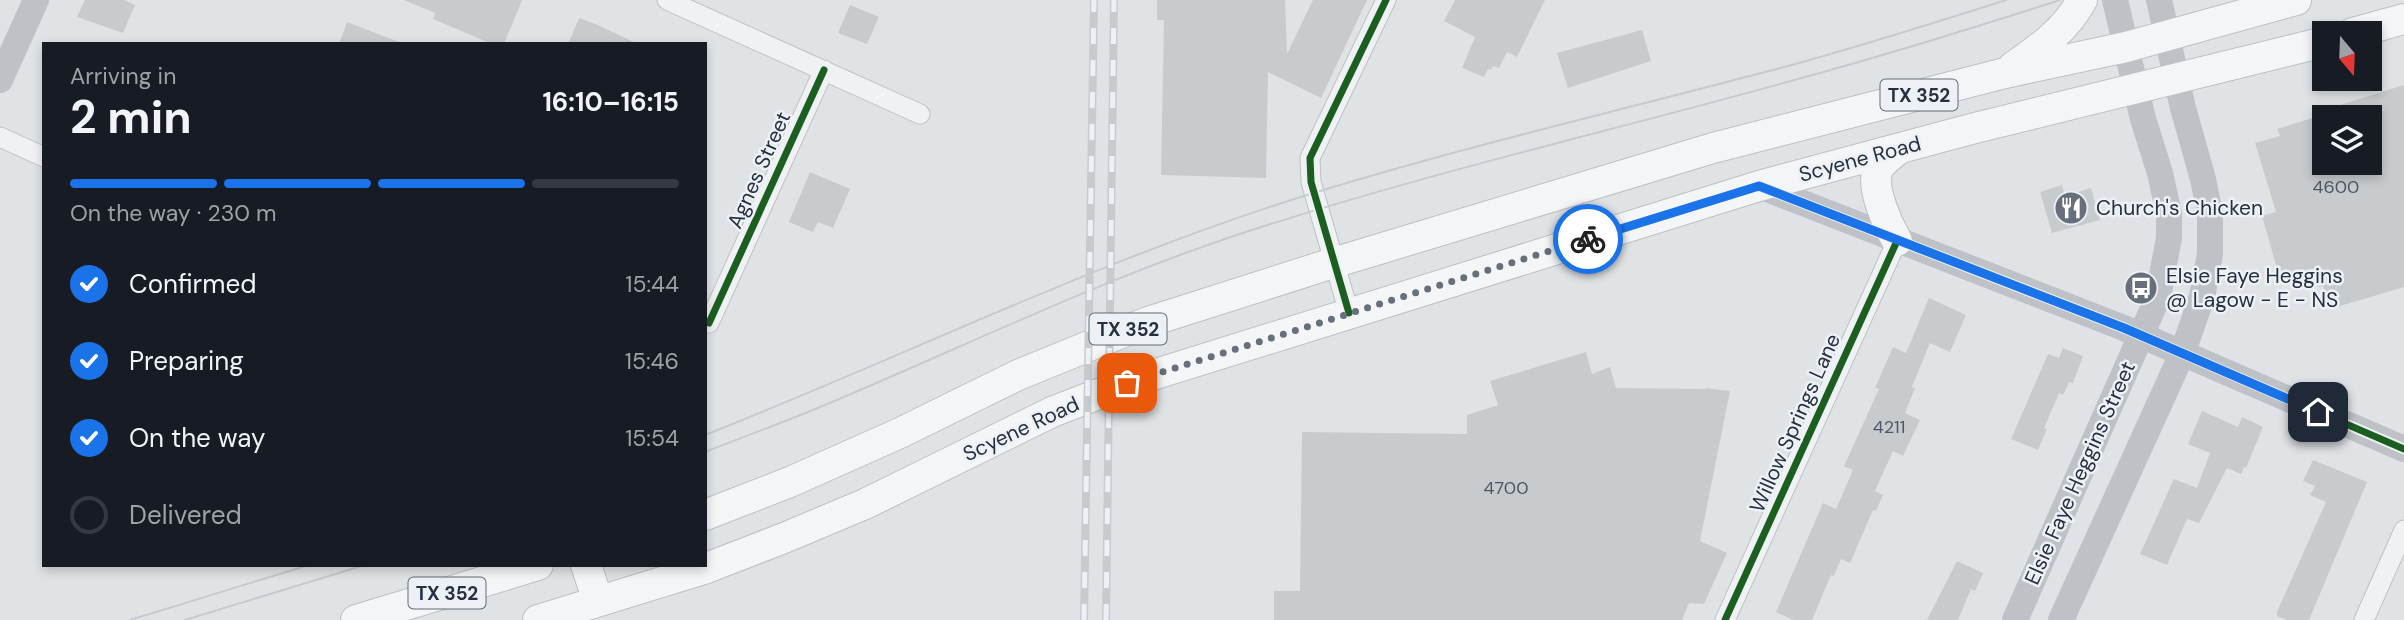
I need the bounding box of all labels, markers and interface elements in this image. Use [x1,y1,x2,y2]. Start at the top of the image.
north arrow [2312,21,2382,91]
map controls [2312,21,2382,175]
text: Arriving in [70,61,176,91]
road number: TX 352 [1881,80,1958,110]
text: 16:10–16:15 [542,85,679,119]
text: 2 min [70,87,192,147]
button: layers [2312,105,2382,175]
street label: Agnes Street [721,107,797,233]
street label: Scyene Road [1796,129,1924,189]
house number: 4600 [2313,175,2359,199]
restaurant icon: Church's Chicken [2052,189,2090,227]
place label: Church's Chicken [2096,194,2263,222]
text: On the way · 230 m [70,198,277,228]
courier [1553,204,1623,274]
icon: bike [1569,220,1607,258]
place label: Elsie Faye Heggins @ Lagow - E - NS [2166,262,2343,314]
icon: check [70,265,108,303]
text: Confirmed [129,267,256,301]
text: 15:44 [625,269,679,299]
bus stop icon: Elsie Faye Heggins @ Lagow - E - NS [2122,269,2160,307]
road number: TX 352 [1090,314,1166,344]
street label: Willow Springs Lane [1743,329,1847,517]
icon: check [70,342,108,380]
text: Preparing [129,344,244,378]
text: 15:46 [625,346,679,376]
pin [1097,353,1157,413]
street label: Elsie Faye Heggins Street [2018,357,2142,589]
icon: bag [1108,364,1146,402]
pin [2288,382,2348,442]
street label: Scyene Road [958,390,1084,468]
icon: home [2299,393,2337,431]
house number: 4211 [1873,415,1905,439]
icon: check [70,419,108,457]
text: On the way [129,421,265,455]
text: 15:54 [625,423,679,453]
house number: 4700 [1484,476,1528,500]
text: Delivered [129,498,242,532]
road number: TX 352 [408,578,486,608]

